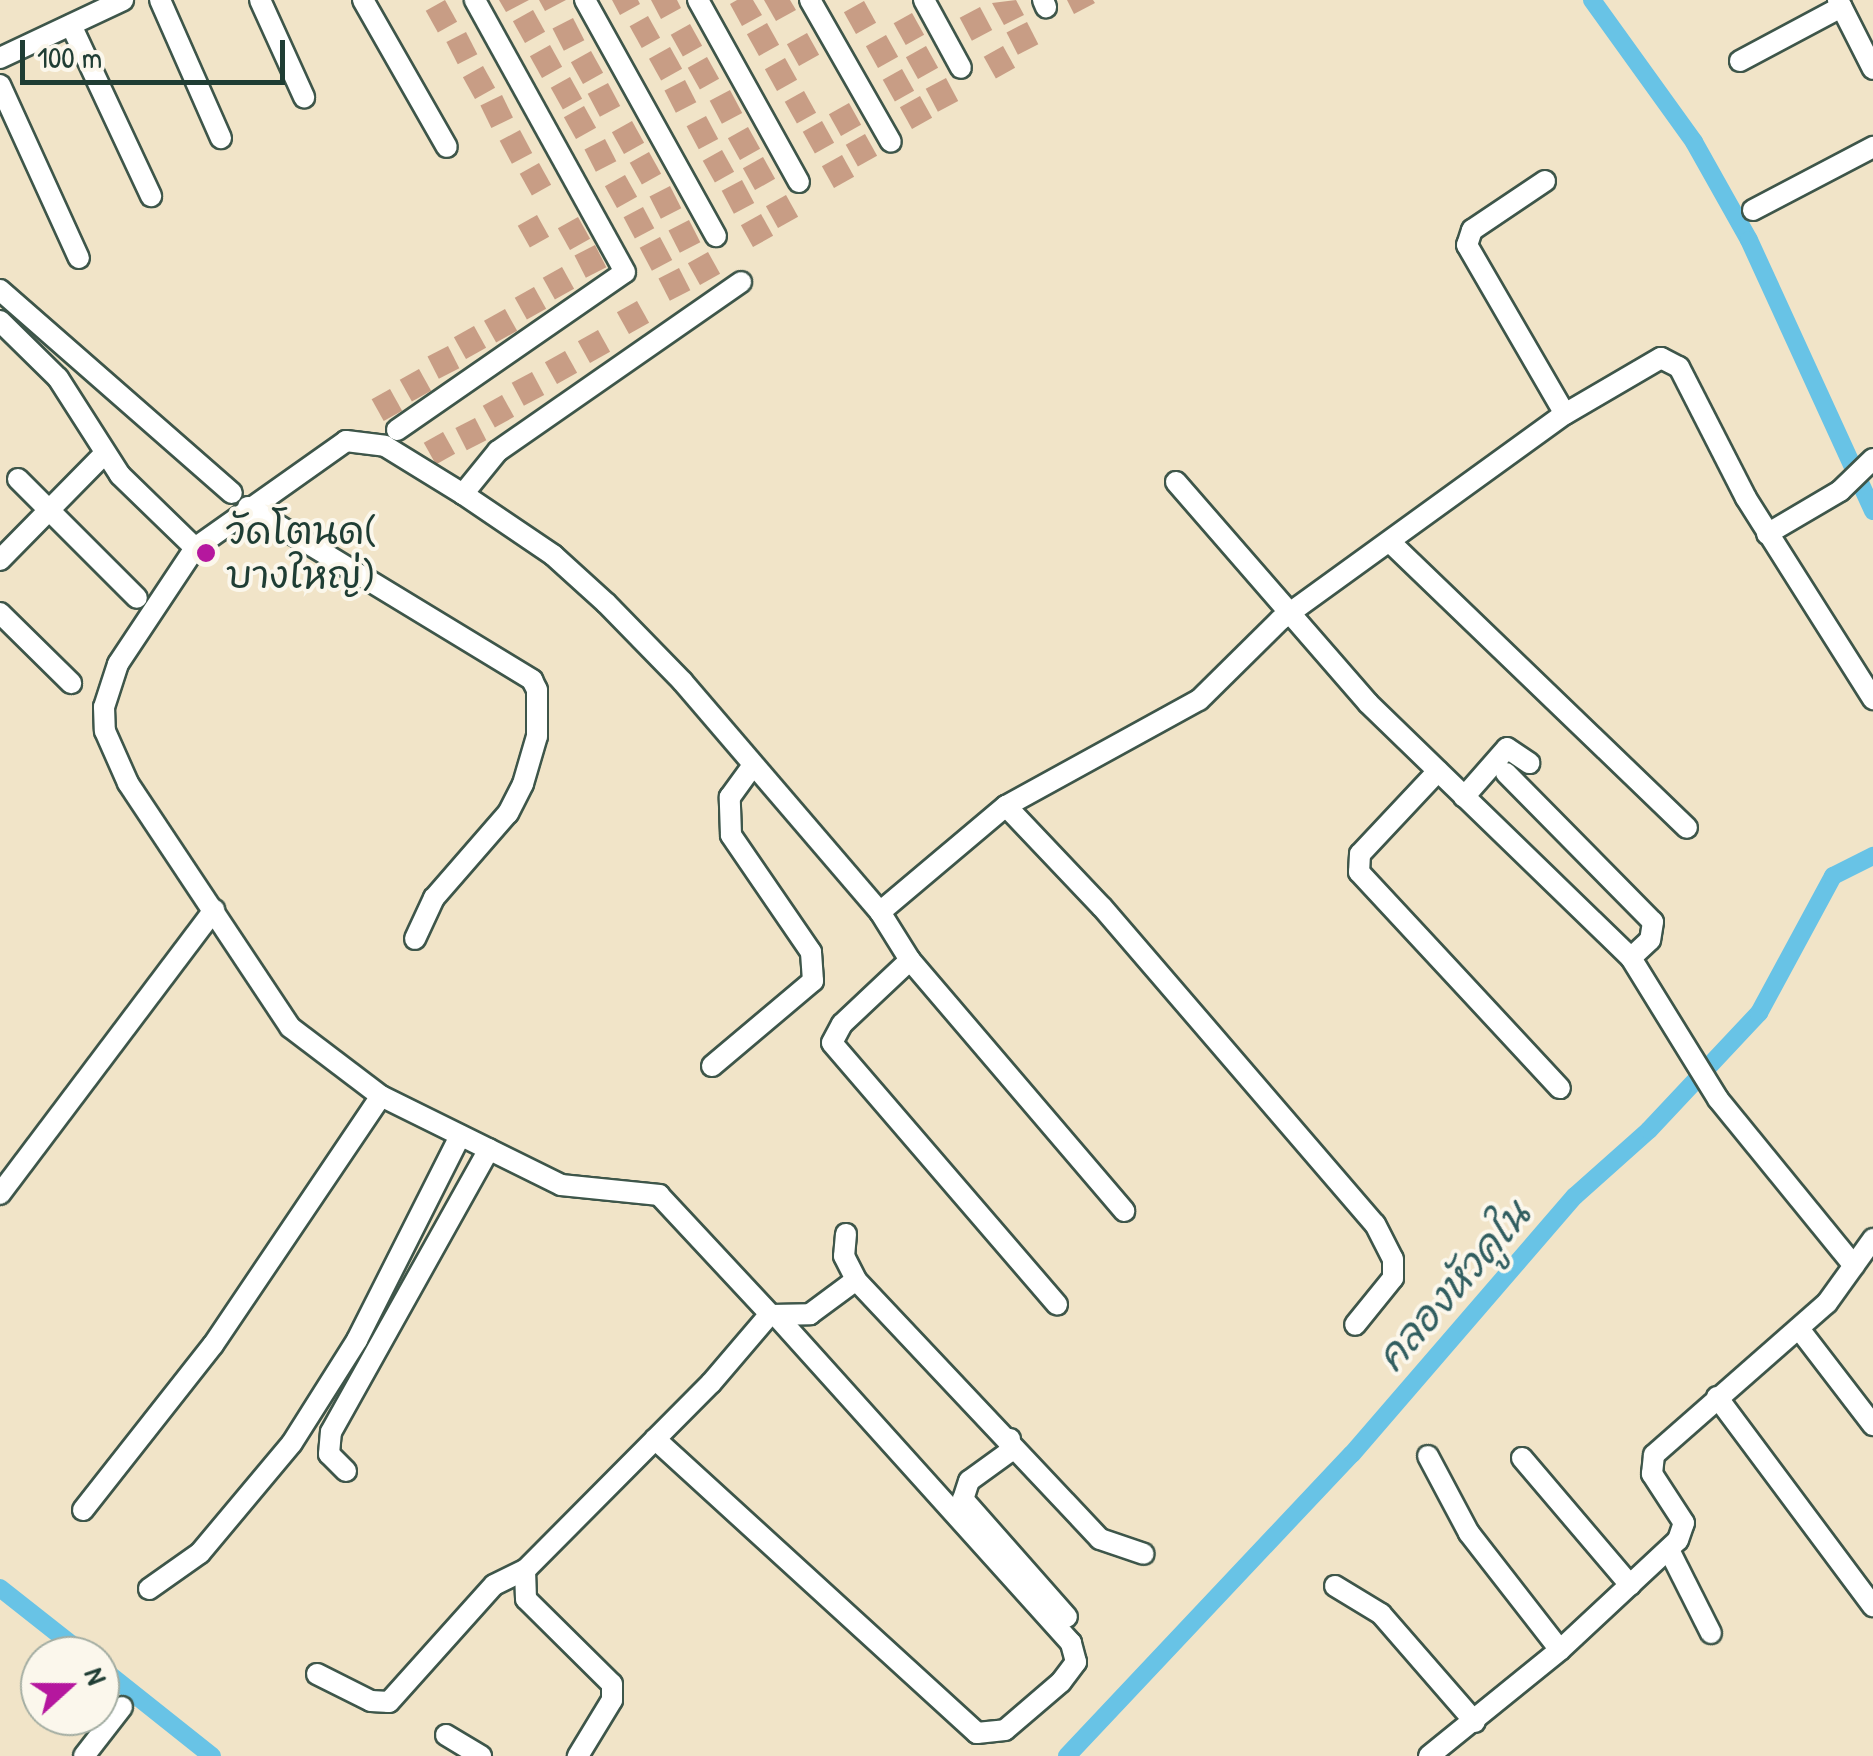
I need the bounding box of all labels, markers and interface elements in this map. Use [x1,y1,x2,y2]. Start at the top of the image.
scale bar [25,20,290,82]
text: 100 m [37,37,102,77]
place label: วัดโตนด( บางใหญ่) [226,508,377,598]
marker: วัดโตนด( บางใหญ่) [195,542,217,564]
water label: คลองหัวคูใน [1365,1190,1539,1380]
north arrow [20,1636,120,1736]
text: N [76,1662,117,1690]

